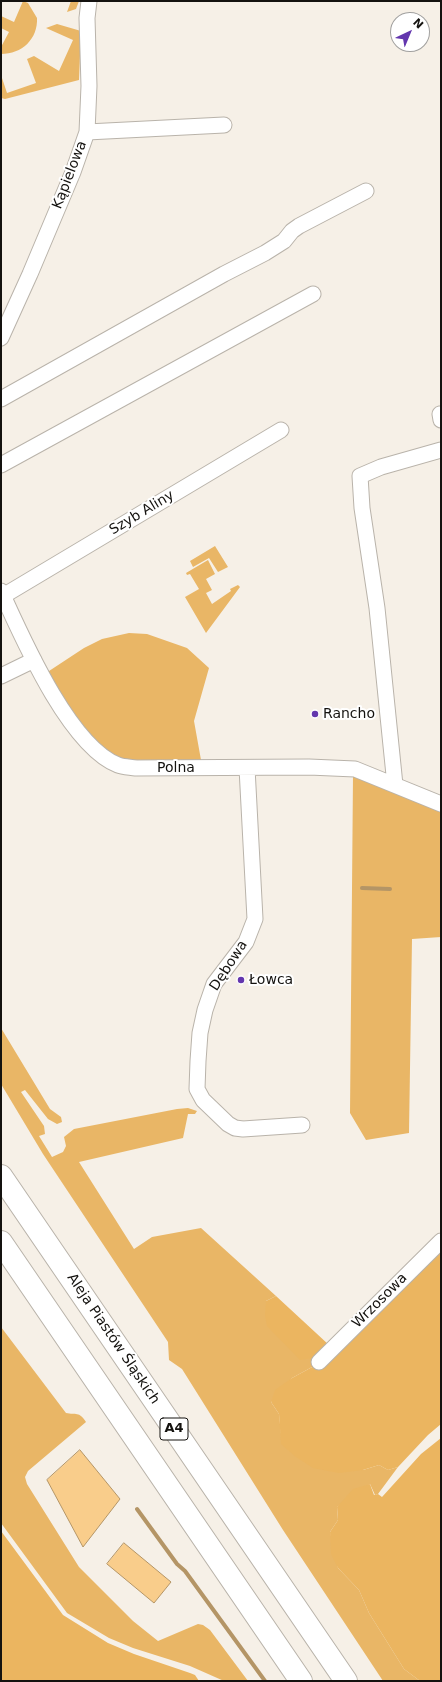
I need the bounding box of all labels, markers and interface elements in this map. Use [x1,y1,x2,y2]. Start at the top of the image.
north arrow [390,12,430,52]
text: N [410,16,426,32]
street label: Kąpielowa [49,139,91,211]
street label: Szyb Aliny [107,487,177,539]
place label: Rancho [323,706,375,722]
marker: Rancho [310,709,320,719]
street label: Polna [157,760,195,776]
street label: Dębowa [206,938,252,994]
place label: Łowca [249,972,293,988]
marker: Łowca [236,975,246,985]
street label: Aleja Piastów Śląskich [63,1270,163,1408]
street label: Wrzosowa [349,1270,411,1332]
road number: A4 [160,1418,188,1440]

